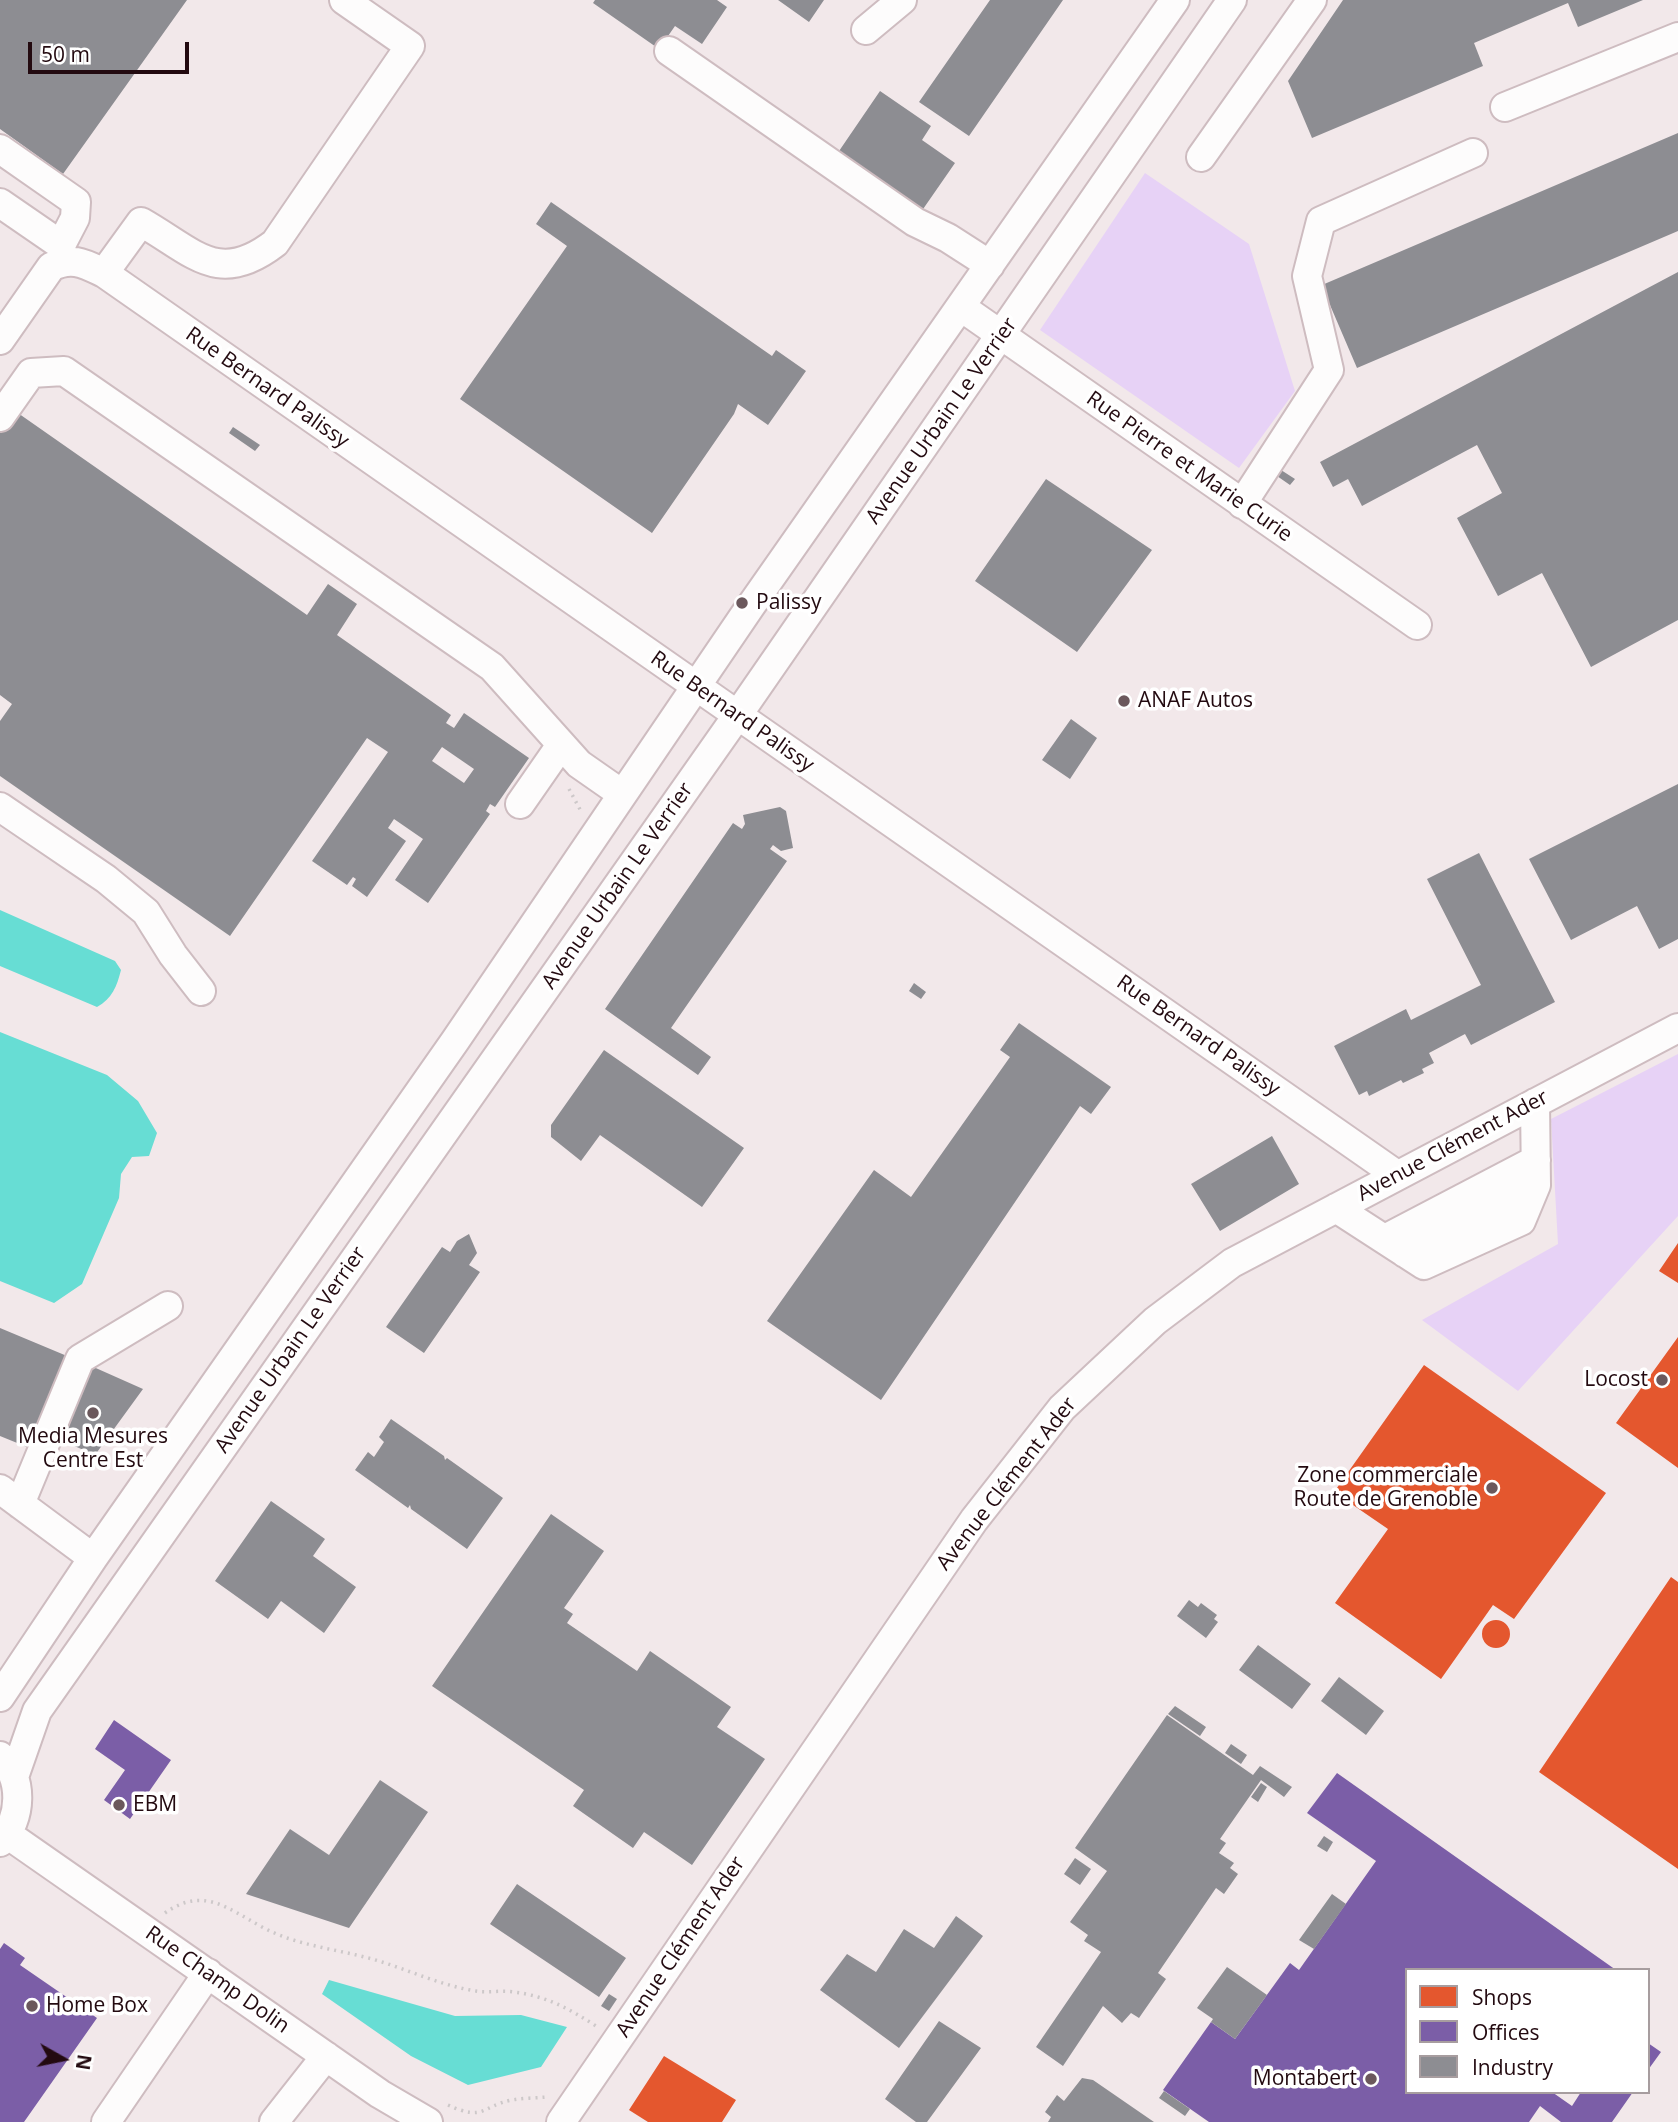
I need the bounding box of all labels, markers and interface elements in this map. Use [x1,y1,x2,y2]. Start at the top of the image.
scale bar [32,28,192,72]
text: 50 m [41,40,90,68]
street label: Avenue Urbain Le Verrier [861,313,1023,529]
street label: Rue Bernard Palissy [180,322,354,454]
street label: Rue Pierre et Marie Curie [1081,386,1297,548]
place label: Palissy [756,590,821,616]
marker: Palissy [734,595,750,611]
street label: Rue Bernard Palissy [645,646,819,778]
place label: ANAF Autos [1138,688,1253,714]
marker: ANAF Autos [1116,693,1132,709]
street label: Avenue Urbain Le Verrier [537,778,699,994]
street label: Rue Bernard Palissy [1111,970,1285,1102]
street label: Avenue Clément Ader [1353,1085,1553,1207]
street label: Avenue Urbain Le Verrier [210,1242,372,1458]
place label: Locost [1584,1367,1648,1393]
marker: Locost [1654,1372,1670,1388]
street label: Avenue Clément Ader [932,1393,1082,1575]
marker: Media Mesures Centre Est [85,1405,101,1421]
place label: Media Mesures Centre Est [18,1424,168,1474]
place label: Zone commerciale Route de Grenoble [1294,1463,1478,1513]
marker: Zone commerciale Route de Grenoble [1484,1480,1500,1496]
place label: EBM [133,1792,177,1818]
marker: EBM [111,1797,127,1813]
street label: Avenue Clément Ader [611,1852,751,2042]
street label: Rue Champ Dolin [140,1921,294,2039]
legend [1405,1968,1650,2094]
text: Shops [1472,1983,1532,2011]
place label: Home Box [46,1993,148,2019]
marker: Home Box [24,1998,40,2014]
text: Offices [1472,2018,1540,2046]
north arrow [28,2024,98,2094]
text: N [70,2053,98,2072]
text: Industry [1472,2053,1553,2081]
place label: Montabert [1253,2066,1357,2092]
marker: Montabert [1363,2071,1379,2087]

